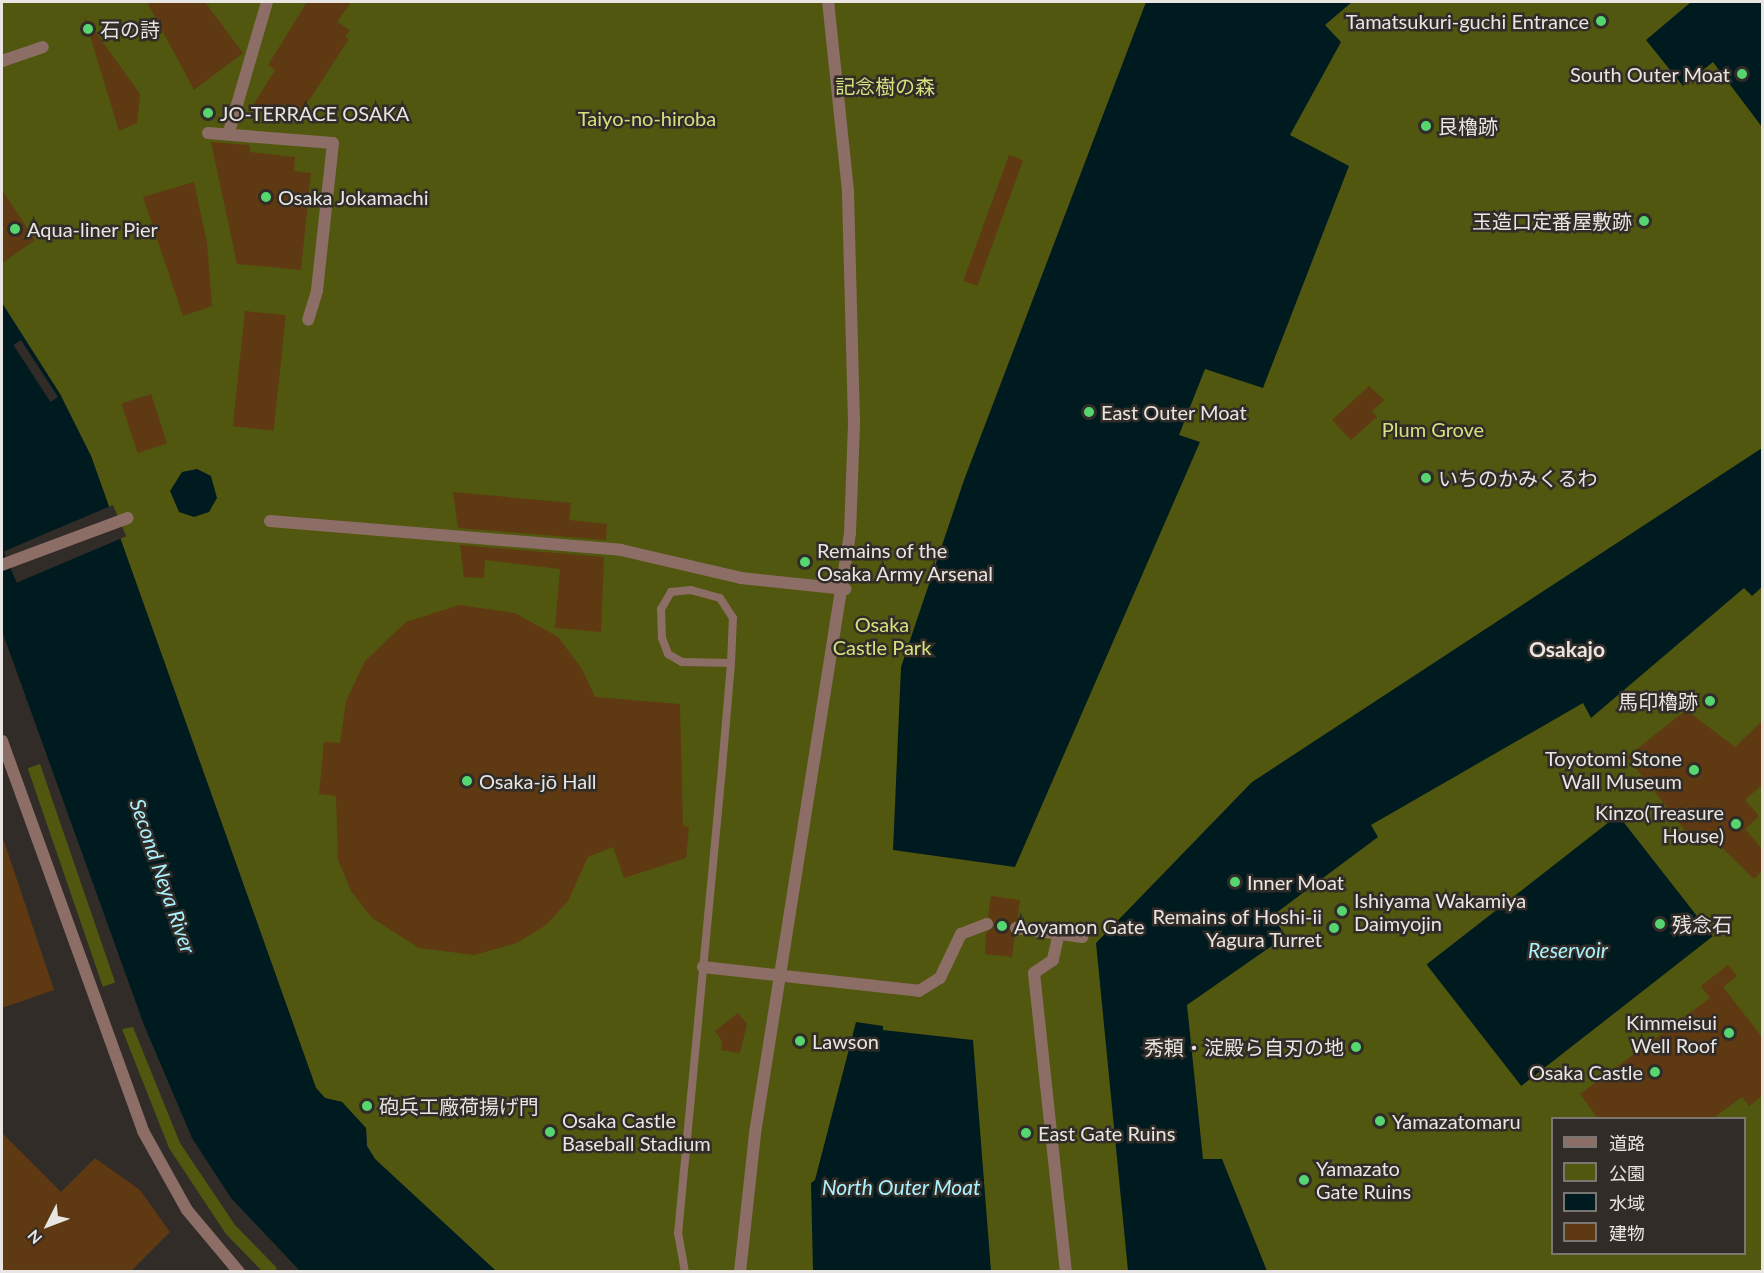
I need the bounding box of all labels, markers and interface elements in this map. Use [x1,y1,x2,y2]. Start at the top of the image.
place label: Tamatsukuri-guchi Entrance [1346,9,1589,33]
marker: Tamatsukuri-guchi Entrance [1594,14,1608,28]
place label: 石の詩 [100,17,160,41]
marker: 石の詩 [81,22,95,36]
place label: South Outer Moat [1570,62,1730,86]
marker: South Outer Moat [1735,67,1749,81]
park label: 記念樹の森 [835,74,935,98]
place label: JO-TERRACE OSAKA [220,101,409,125]
marker: JO-TERRACE OSAKA [201,106,215,120]
park label: Taiyo-no-hiroba [578,106,716,130]
place label: 艮櫓跡 [1438,114,1498,138]
marker: 艮櫓跡 [1419,119,1433,133]
place label: Osaka Jokamachi [278,185,429,209]
marker: Osaka Jokamachi [259,190,273,204]
place label: 玉造口定番屋敷跡 [1472,209,1632,233]
marker: 玉造口定番屋敷跡 [1637,214,1651,228]
place label: Aqua-liner Pier [27,217,158,241]
marker: Aqua-liner Pier [8,222,22,236]
place label: East Outer Moat [1101,400,1247,424]
marker: East Outer Moat [1082,405,1096,419]
park label: Plum Grove [1382,417,1484,441]
place label: いちのかみくるわ [1438,466,1598,490]
marker: いちのかみくるわ [1419,471,1433,485]
place label: Remains of the Osaka Army Arsenal [817,538,995,585]
marker: Remains of the Osaka Army Arsenal [798,555,812,569]
park label: Osaka Castle Park [833,613,931,660]
district label: Osakajo [1529,636,1605,662]
place label: 馬印櫓跡 [1618,689,1698,713]
marker: 馬印櫓跡 [1703,694,1717,708]
place label: Toyotomi Stone Wall Museum [1545,746,1682,793]
marker: Toyotomi Stone Wall Museum [1687,763,1701,777]
place label: Osaka-jō Hall [479,769,597,793]
marker: Osaka-jō Hall [460,774,474,788]
water label: Second Neya River [125,795,201,957]
place label: Kinzo(Treasure House) [1595,801,1724,848]
marker: Kinzo(Treasure House) [1729,817,1743,831]
place label: Inner Moat [1247,870,1344,894]
marker: Inner Moat [1228,875,1242,889]
place label: Ishiyama Wakamiya Daimyojin [1354,888,1526,935]
place label: Remains of Hoshi-ii Yagura Turret [1152,904,1322,951]
marker: Ishiyama Wakamiya Daimyojin [1335,904,1349,918]
place label: 残念石 [1672,912,1732,936]
place label: Aoyamon Gate [1014,914,1144,938]
marker: 残念石 [1653,917,1667,931]
marker: Aoyamon Gate [995,919,1009,933]
marker: Remains of Hoshi-ii Yagura Turret [1327,921,1341,935]
water label: Reservoir [1528,937,1608,963]
place label: Kimmeisui Well Roof [1626,1010,1717,1057]
marker: Kimmeisui Well Roof [1722,1026,1736,1040]
place label: Lawson [812,1029,879,1053]
marker: Lawson [793,1034,807,1048]
place label: 秀頼・淀殿ら自刃の地 [1144,1035,1344,1059]
marker: 秀頼・淀殿ら自刃の地 [1349,1040,1363,1054]
place label: Osaka Castle [1529,1060,1643,1084]
marker: Osaka Castle [1648,1065,1662,1079]
place label: 砲兵工廠荷揚げ門 [379,1094,539,1118]
marker: 砲兵工廠荷揚げ門 [360,1099,374,1113]
place label: Osaka Castle Baseball Stadium [562,1108,711,1155]
place label: Yamazatomaru [1392,1109,1521,1133]
marker: Yamazatomaru [1373,1114,1387,1128]
legend [1551,1117,1746,1255]
place label: East Gate Ruins [1038,1121,1175,1145]
marker: Osaka Castle Baseball Stadium [543,1125,557,1139]
marker: East Gate Ruins [1019,1126,1033,1140]
text: 道路 [1609,1132,1645,1154]
place label: Yamazato Gate Ruins [1316,1156,1411,1203]
text: 公園 [1609,1162,1645,1184]
marker: Yamazato Gate Ruins [1297,1173,1311,1187]
water label: North Outer Moat [821,1174,981,1200]
text: 水域 [1609,1192,1645,1214]
north arrow [18,1195,78,1255]
text: 建物 [1609,1222,1645,1244]
text: N [23,1226,45,1248]

